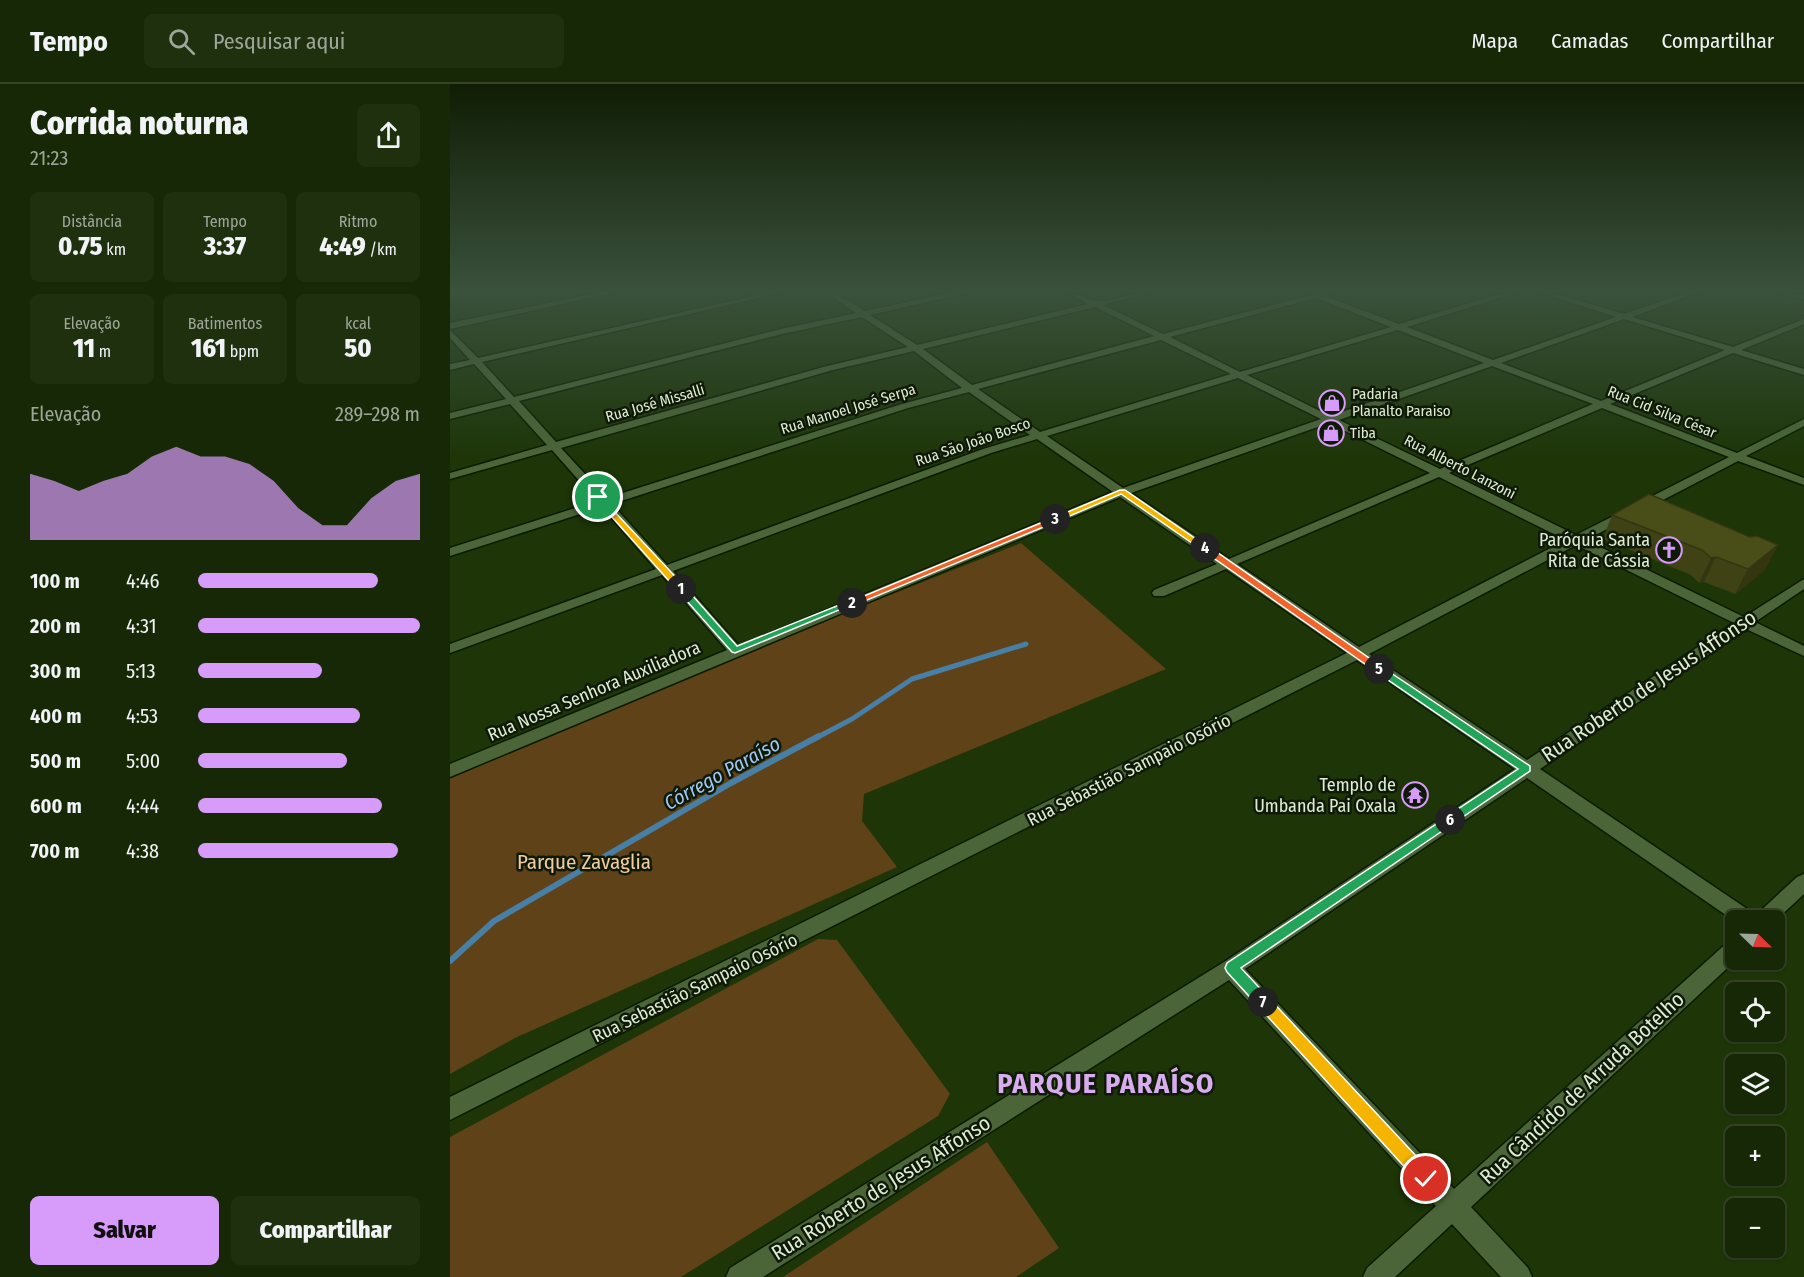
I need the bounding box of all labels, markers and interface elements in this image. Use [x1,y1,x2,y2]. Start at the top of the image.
search box [144,14,564,68]
text: Tempo [30,25,108,58]
icon: search [165,25,198,58]
text: Pesquisar aqui [213,28,345,55]
text: Mapa [1472,28,1518,54]
text: Camadas [1551,28,1629,54]
text: Compartilhar [1662,28,1774,54]
text: Corrida noturna [30,103,248,143]
button: share [357,104,420,167]
text: 21:23 [30,146,68,170]
text: Distância [62,212,122,231]
text: Tempo [203,212,247,231]
text: Ritmo [339,212,377,231]
text: 0.75 [58,231,102,262]
text: 3:37 [204,231,246,262]
text: 4:49 [319,231,366,262]
text: km [102,240,126,259]
text: /km [366,240,397,259]
text: Elevação [63,314,121,333]
text: Batimentos [188,314,262,333]
text: kcal [345,314,371,333]
text: 11 [73,333,95,364]
text: 161 [191,333,226,364]
text: 50 [344,333,372,364]
text: m [95,342,111,361]
text: bpm [226,342,259,361]
street label: Rua José Missalli [603,380,707,426]
street label: Rua Manoel José Serpa [778,380,918,438]
street label: Rua Cid Silva César [1605,382,1720,442]
place label: Padaria Planalto Paraiso [1352,385,1451,420]
shop icon: Padaria Planalto Paraiso [1317,388,1347,418]
text: Elevação [30,402,101,426]
text: 289–298 m [335,402,420,426]
street label: Rua São João Bosco [913,414,1033,470]
shop icon: Tiba [1316,418,1346,448]
place label: Tiba [1350,424,1376,442]
street label: Rua Alberto Lanzoni [1401,431,1519,503]
pin [572,471,623,522]
icon: arrive [581,480,614,513]
pin: 3 [1040,504,1070,534]
text: 3 [1051,509,1059,528]
place label: Paróquia Santa Rita de Cássia [1539,529,1650,572]
pin: 4 [1190,533,1220,563]
church icon: Paróquia Santa Rita de Cássia [1654,535,1684,565]
text: 4 [1201,538,1209,557]
text: 100 m [30,569,80,593]
text: 4:46 [126,569,159,593]
pin: 1 [666,574,696,604]
text: 1 [678,579,684,598]
pin: 2 [837,588,867,618]
text: 2 [848,593,856,612]
street label: Rua Roberto de Jesus Affonso [1537,604,1761,768]
text: 200 m [30,614,81,638]
text: 4:31 [126,614,156,638]
street label: Rua Nossa Senhora Auxiliadora [484,636,704,746]
pin: 5 [1364,654,1394,684]
text: 300 m [30,659,81,683]
text: 5:13 [126,659,155,683]
text: 5 [1375,659,1383,678]
text: 400 m [30,704,82,728]
text: 4:53 [126,704,158,728]
street label: Rua Sebastião Sampaio Osório [1023,709,1235,831]
water label: Córrego Paraíso [660,731,784,815]
text: 500 m [30,749,81,773]
text: 5:00 [126,749,160,773]
place label: Templo de Umbanda Pai Oxala [1254,774,1396,817]
temple icon: Templo de Umbanda Pai Oxala [1400,780,1430,810]
text: 600 m [30,794,82,818]
text: 4:44 [126,794,159,818]
pin: 6 [1435,805,1465,835]
text: 6 [1446,810,1454,829]
text: 700 m [30,839,80,863]
text: 4:38 [126,839,159,863]
park label: Parque Zavaglia [517,849,651,875]
north arrow [1725,910,1785,970]
map controls [1725,910,1785,1258]
street label: Rua Sebastião Sampaio Osório [589,929,801,1047]
button: locate [1725,982,1785,1042]
street label: Rua Cândido de Arruda Botelho [1474,986,1690,1190]
pin: 7 [1248,987,1278,1017]
text: 7 [1260,992,1266,1011]
button: layers [1725,1054,1785,1114]
district label: PARQUE PARAÍSO [997,1066,1215,1100]
street label: Rua Roberto de Jesus Affonso [767,1110,995,1266]
button: + [1725,1126,1785,1186]
pin [1400,1153,1451,1204]
icon: check [1409,1162,1442,1195]
button: Salvar [30,1196,219,1265]
button: Compartilhar [231,1196,420,1265]
button: − [1725,1198,1785,1258]

